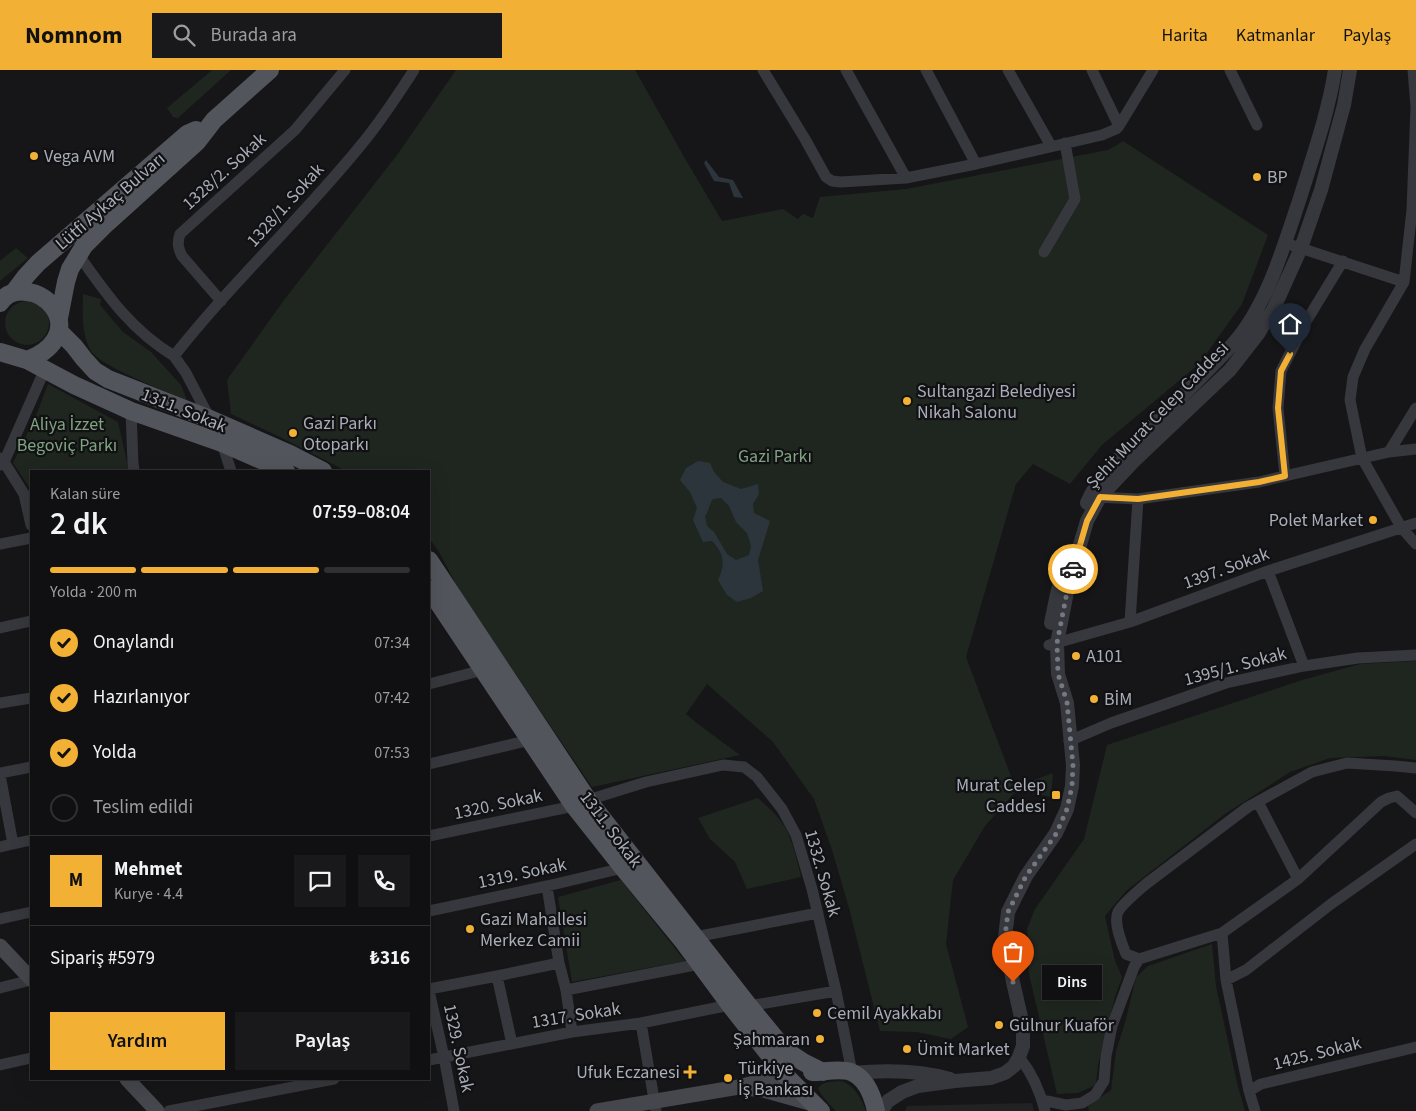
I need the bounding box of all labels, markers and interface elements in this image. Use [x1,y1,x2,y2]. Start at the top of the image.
search box [152,13,502,58]
text: Nomnom [25,18,122,53]
icon: search [170,21,198,49]
text: Burada ara [210,22,297,49]
text: Harita [1162,23,1208,48]
text: Katmanlar [1236,23,1315,48]
text: Paylaş [1343,23,1391,48]
street label: 1328/2. Sokak [177,127,272,216]
place label: Vega AVM [44,144,115,169]
street label: Lütfi Aykaç Bulvarı [50,147,171,256]
marker: Vega AVM [28,150,40,162]
street label: 1328/1. Sokak [241,158,330,253]
place label: BP [1267,165,1288,190]
marker: BP [1251,171,1263,183]
pin [1269,303,1311,354]
icon: home [1276,310,1304,338]
street label: Şehit Murat Celep Caddesi [1080,336,1234,495]
place label: Sultangazi Belediyesi Nikah Salonu [917,379,1076,425]
street label: 1311. Sokak [137,382,230,439]
marker: Sultangazi Belediyesi Nikah Salonu [901,395,913,407]
place label: Gazi Parkı Otoparkı [303,411,377,457]
park label: Aliya İzzet Begoviç Parkı [17,412,117,458]
marker: Gazi Parkı Otoparkı [287,427,299,439]
park label: Gazi Parkı [738,444,812,469]
text: Kalan süre [50,483,120,505]
text: 07:59–08:04 [312,499,410,526]
text: 2 dk [50,501,108,547]
place label: Polet Market [1269,508,1363,533]
marker: Polet Market [1367,514,1379,526]
street label: 1397. Sokak [1180,541,1273,596]
courier [1048,544,1098,594]
icon: car [1059,555,1087,583]
text: Yolda · 200 m [50,581,137,603]
icon: check [50,629,78,657]
text: Onaylandı [93,629,175,656]
text: 07:34 [374,632,410,654]
street label: 1395/1. Sokak [1181,641,1289,692]
place label: A101 [1086,644,1123,669]
marker: A101 [1070,650,1082,662]
icon: check [50,684,78,712]
text: Hazırlanıyor [93,684,190,711]
text: 07:42 [374,687,410,709]
place label: BİM [1104,687,1132,712]
marker: BİM [1088,693,1100,705]
icon: check [50,739,78,767]
text: Yolda [93,739,137,766]
text: 07:53 [374,742,410,764]
place label: Murat Celep Caddesi [956,773,1046,819]
street label: 1320. Sokak [452,783,545,826]
street label: 1311. Sokak [574,786,648,873]
marker: Murat Celep Caddesi [1050,789,1062,801]
text: Teslim edildi [93,794,193,821]
street label: 1332. Sokak [798,826,847,920]
street label: 1319. Sokak [476,852,569,895]
button: chat [294,855,346,907]
button: phone [358,855,410,907]
text: Mehmet [114,856,182,883]
text: M [69,867,83,894]
text: Kurye · 4.4 [114,883,183,905]
place label: Gazi Mahallesi Merkez Camii [480,907,587,953]
marker: Gazi Mahallesi Merkez Camii [464,923,476,935]
pin [992,931,1034,982]
icon: bag [999,938,1027,966]
text: Sipariş #5979 [50,945,155,972]
text: ₺316 [370,945,410,972]
callout: Dins [1043,964,1103,1000]
text: Dins [1057,971,1087,993]
street label: 1317. Sokak [530,996,623,1035]
place label: Cemil Ayakkabı [827,1001,942,1026]
street label: 1329. Sokak [437,1002,480,1095]
marker: Cemil Ayakkabı [811,1007,823,1019]
button: Yardım [50,1012,225,1070]
button: Paylaş [235,1012,410,1070]
place label: Gülnur Kuaför [1009,1013,1115,1038]
marker: Gülnur Kuaför [993,1019,1005,1031]
place label: Şahmaran [733,1027,810,1052]
street label: 1425. Sokak [1270,1030,1364,1076]
marker: Şahmaran [814,1033,826,1045]
place label: Ümit Market [917,1037,1009,1062]
marker: Ümit Market [901,1043,913,1055]
place label: Türkiye İş Bankası [738,1056,813,1102]
place label: Ufuk Eczanesi [576,1060,680,1085]
marker: Ufuk Eczanesi [684,1066,696,1078]
marker: Türkiye İş Bankası [722,1072,734,1084]

